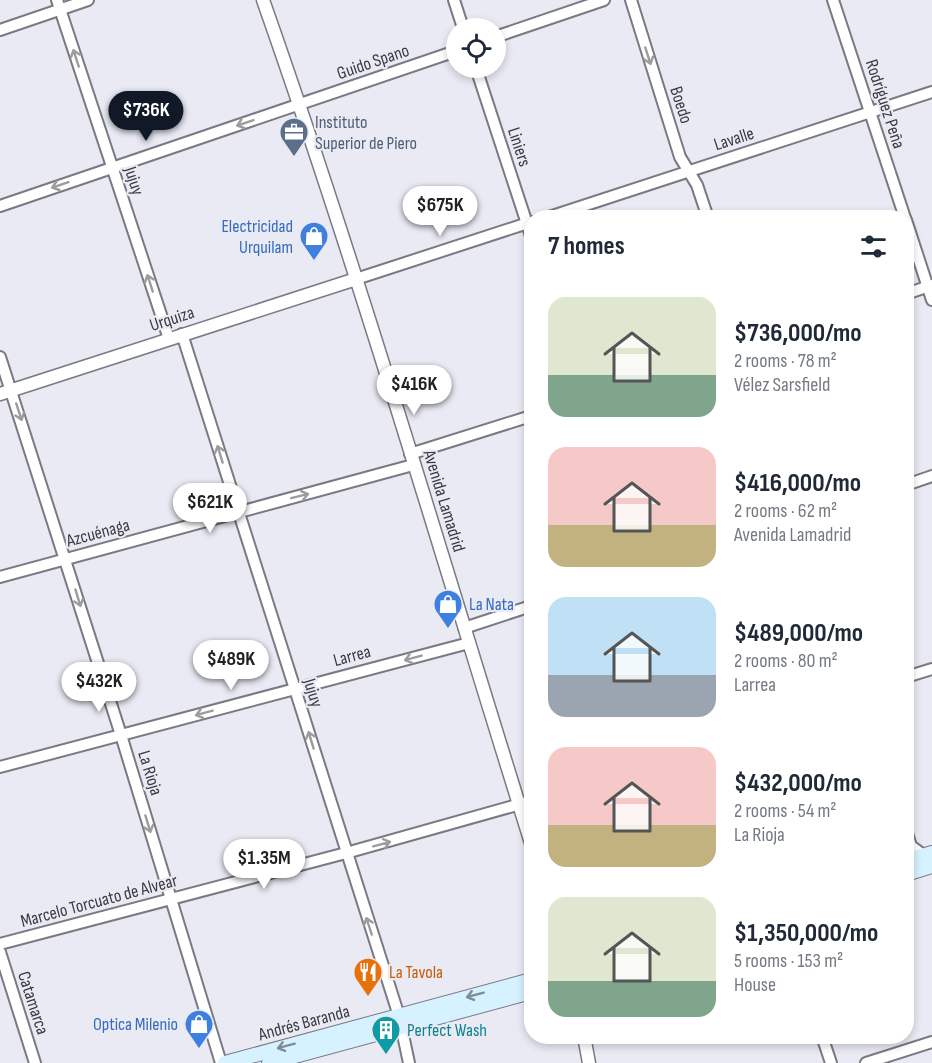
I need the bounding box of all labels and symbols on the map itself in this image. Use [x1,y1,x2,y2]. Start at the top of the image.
street label: Guido Spano [334,40,412,84]
one-way arrow [644,46,655,65]
one-way arrow [70,49,81,68]
street label: Rodríguez Peña [861,57,909,151]
street label: Boedo [665,84,697,126]
pin: $736K [104,91,188,142]
place label: Instituto Superior de Piero [315,112,417,154]
office icon: Instituto Superior de Piero [278,116,310,158]
one-way arrow [236,119,255,130]
street label: Lavalle [711,123,757,155]
street label: Liniers [503,125,535,169]
street label: Jujuy [119,163,148,198]
one-way arrow [51,181,70,192]
pin: $675K [398,186,482,237]
place label: Electricidad Urquilam [221,216,293,258]
shop icon: Electricidad Urquilam [298,220,330,262]
one-way arrow [144,274,155,293]
street label: Urquiza [147,302,197,336]
pin: $416K [372,365,456,416]
one-way arrow [14,402,25,421]
one-way arrow [214,445,225,464]
street label: Avenida Lamadrid [418,447,469,555]
pin: $621K [168,483,252,534]
one-way arrow [290,489,309,501]
street label: Azcuénaga [63,514,132,552]
one-way arrow [73,588,84,607]
shop icon: La Nata [432,588,464,630]
place label: La Nata [469,594,514,615]
pin: $489K [189,640,273,691]
street label: Larrea [331,641,373,671]
one-way arrow [403,652,422,664]
pin: $432K [57,662,141,713]
street label: Jujuy [298,675,327,710]
one-way arrow [195,708,214,719]
one-way arrow [305,731,316,750]
street label: La Rioja [133,748,167,798]
one-way arrow [143,814,154,833]
one-way arrow [372,837,391,849]
pin: $1.35M [215,839,313,890]
street label: Marcelo Torcuato de Alvear [18,870,180,932]
one-way arrow [363,917,374,936]
restaurant icon: La Tavola [352,956,384,998]
place label: La Tavola [389,962,443,983]
street label: Catamarca [13,969,53,1037]
one-way arrow [465,990,484,1002]
street label: Andrés Baranda [255,1001,352,1046]
shop icon: Optica Milenio [183,1008,215,1050]
place label: Optica Milenio [93,1014,178,1035]
building icon: Perfect Wash [370,1014,402,1056]
place label: Perfect Wash [407,1020,487,1041]
one-way arrow [277,1041,296,1053]

